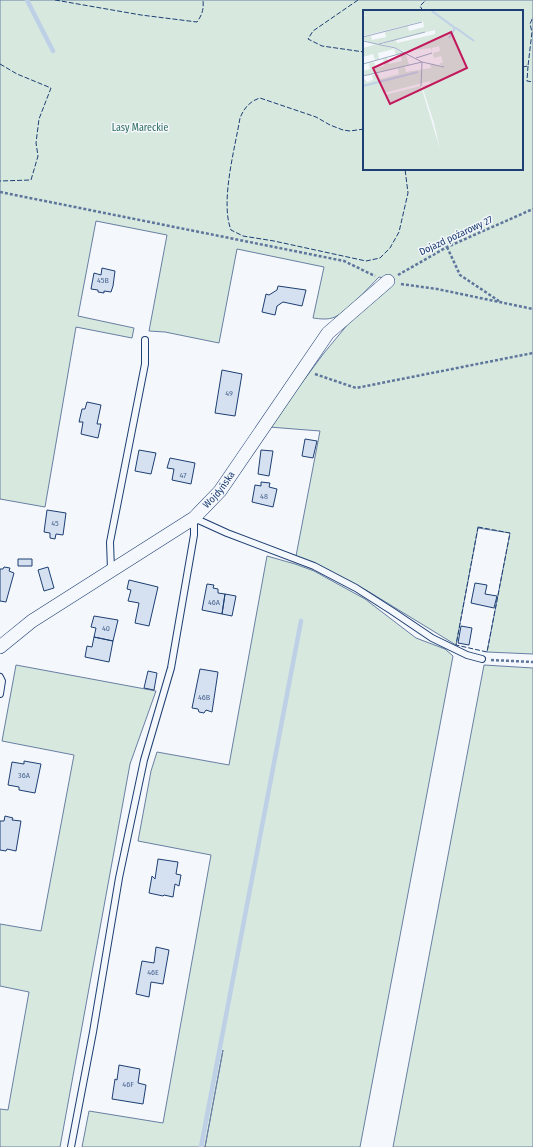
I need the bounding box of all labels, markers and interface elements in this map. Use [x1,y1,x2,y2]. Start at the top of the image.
inset map [363,10,523,170]
park label: Lasy Mareckie [112,122,168,134]
street label: Dojazd pożarowy 27 [417,214,495,258]
house number: 45B [97,276,110,285]
house number: 49 [225,389,233,398]
street label: Wojdyńska [201,469,238,511]
house number: 47 [180,471,187,480]
house number: 48 [260,492,268,501]
house number: 45 [51,519,59,528]
house number: 46A [208,598,221,607]
house number: 40 [102,624,110,633]
house number: 46B [198,693,211,702]
house number: 36A [18,771,31,780]
house number: 46E [147,968,159,977]
house number: 46F [122,1080,134,1089]

